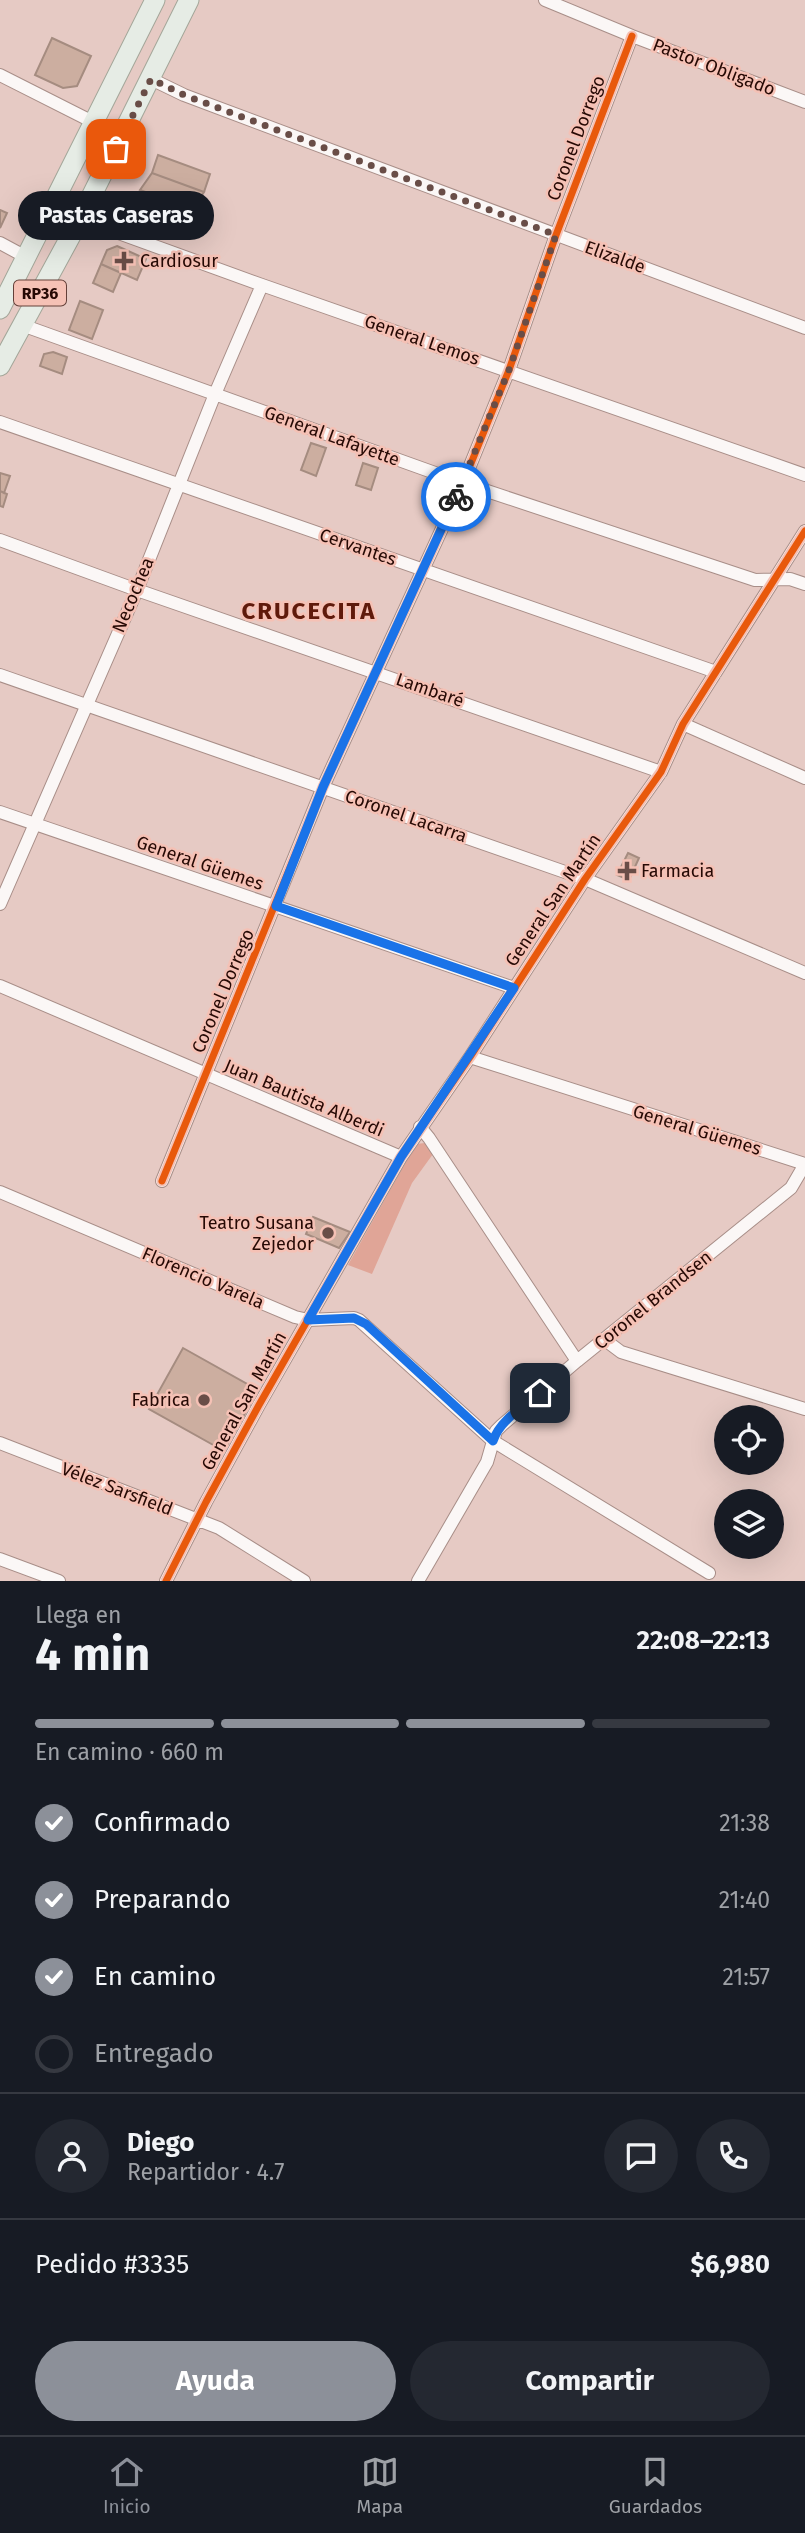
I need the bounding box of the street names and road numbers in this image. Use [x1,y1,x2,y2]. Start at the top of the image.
street label: Pastor Obligado [650,34,778,100]
street label: Coronel Dorrego [542,72,610,204]
street label: Elizalde [582,236,648,278]
road number: RP36 [14,280,66,306]
street label: General Lemos [362,310,482,370]
street label: General Lafayette [261,401,403,471]
street label: Cervantes [317,524,399,570]
street label: Necochea [107,554,159,636]
street label: Lambaré [393,668,467,712]
street label: Coronel Lacarra [342,785,470,847]
street label: General San Martín [500,829,606,971]
street label: General Güemes [134,831,266,895]
street label: Coronel Dorrego [187,926,259,1056]
street label: Juan Bautista Alberdi [221,1054,387,1142]
street label: General Güemes [630,1100,764,1160]
street label: Florencio Varela [139,1242,267,1314]
street label: Coronel Brandsen [590,1246,716,1354]
street label: General San Martín [197,1328,291,1474]
street label: Vélez Sarsfield [58,1458,176,1520]

